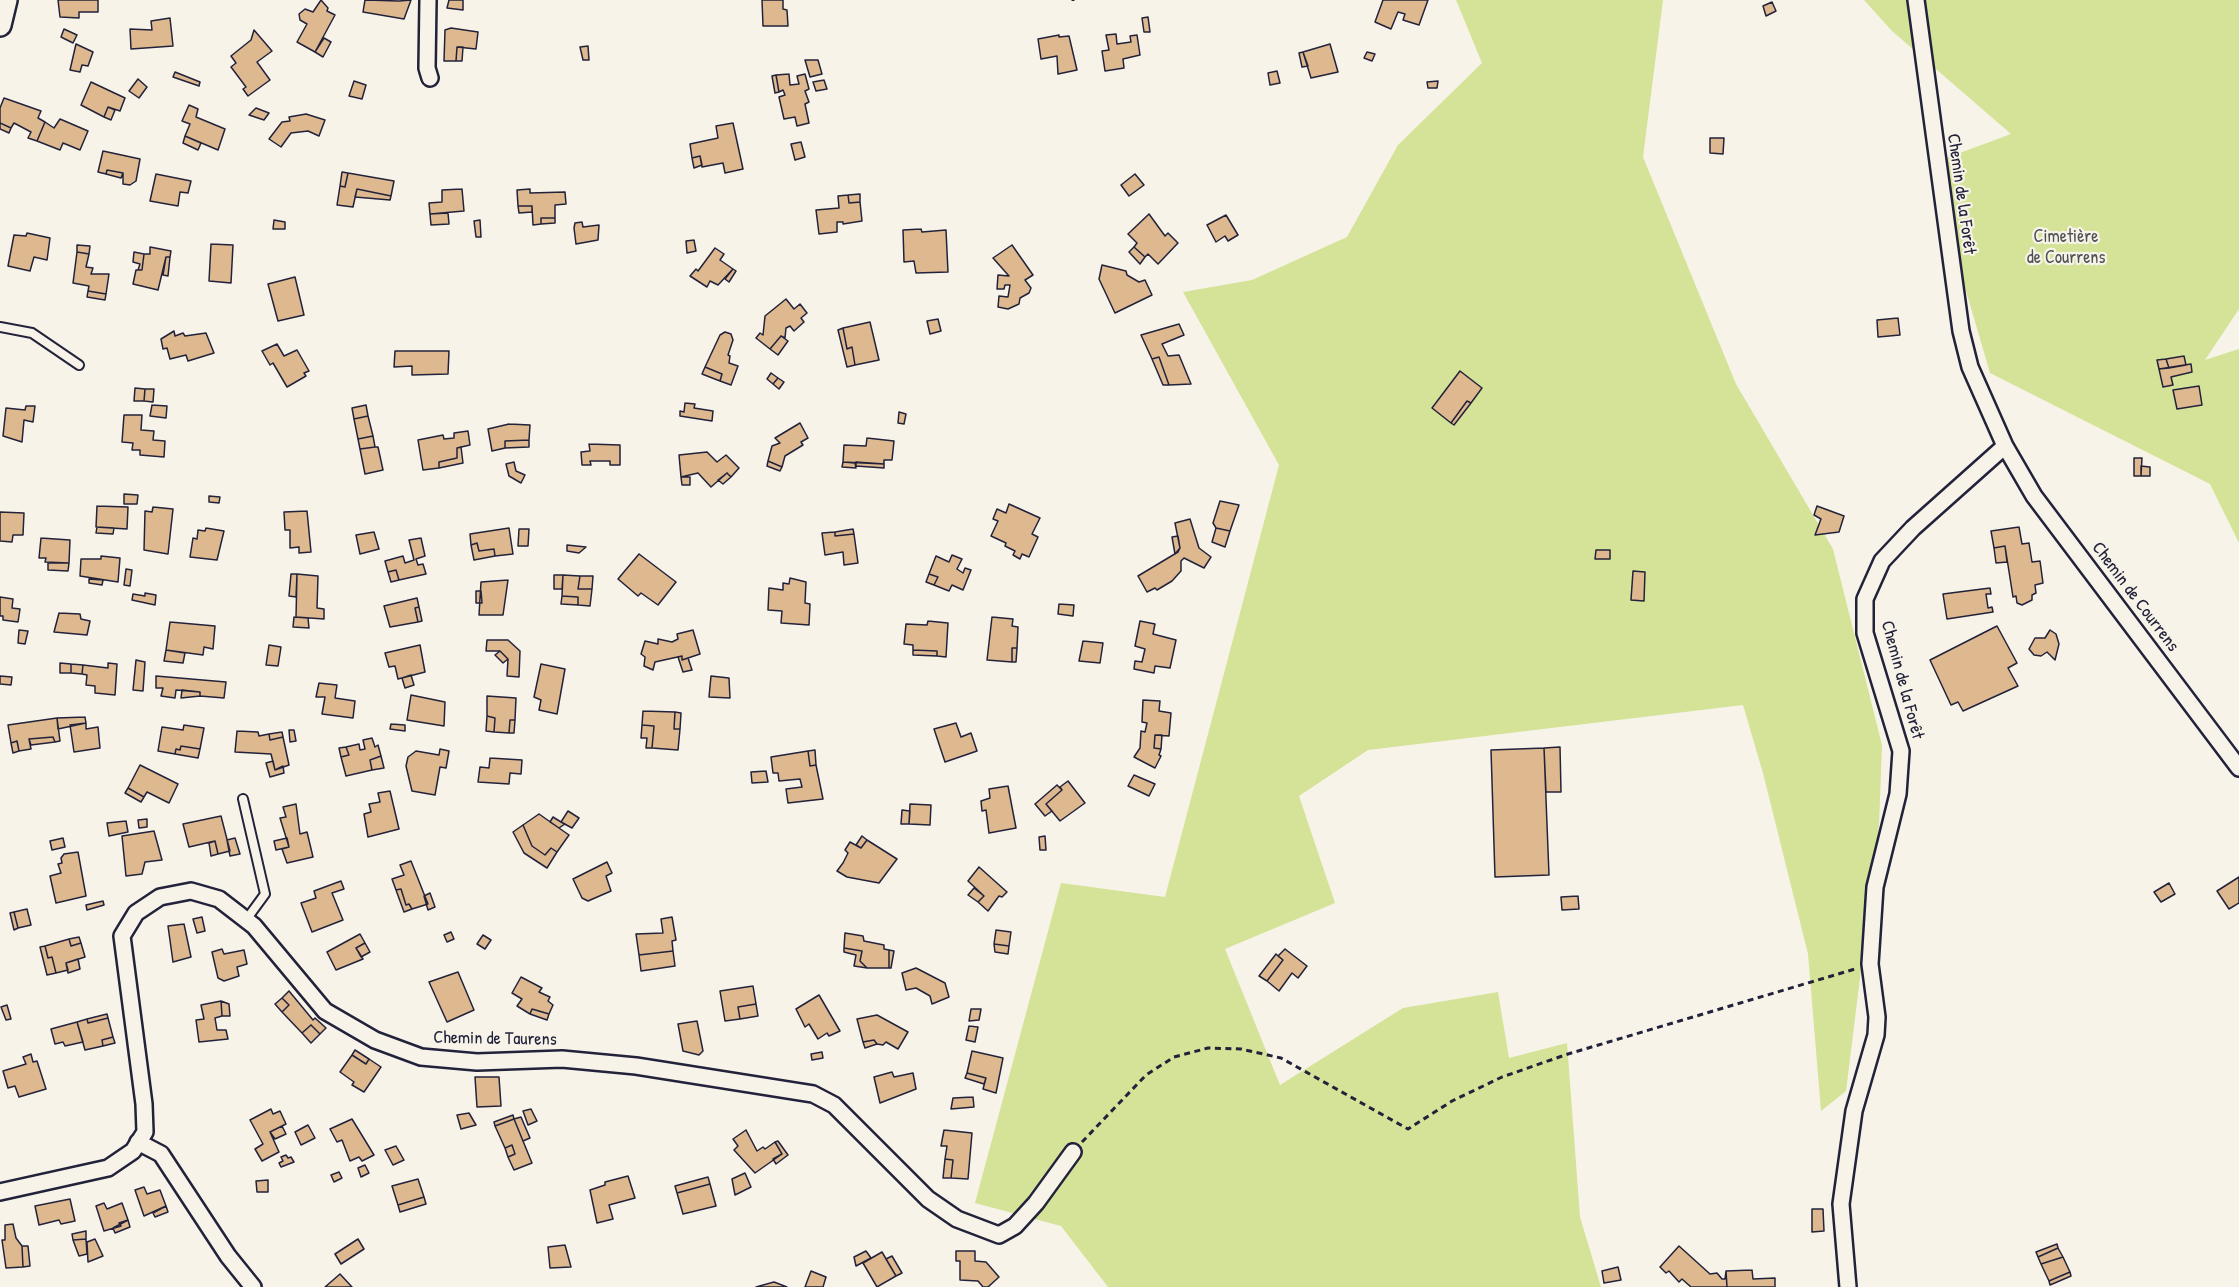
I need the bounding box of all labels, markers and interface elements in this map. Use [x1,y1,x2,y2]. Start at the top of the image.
street label: Chemin de la Forêt [1942,132,1980,256]
park label: Cimetière de Courrens [2027,226,2105,268]
street label: Chemin de Courrens [2087,538,2183,656]
street label: Chemin de la Forêt [1876,618,1928,742]
street label: Chemin de Taurens [433,1027,557,1051]

